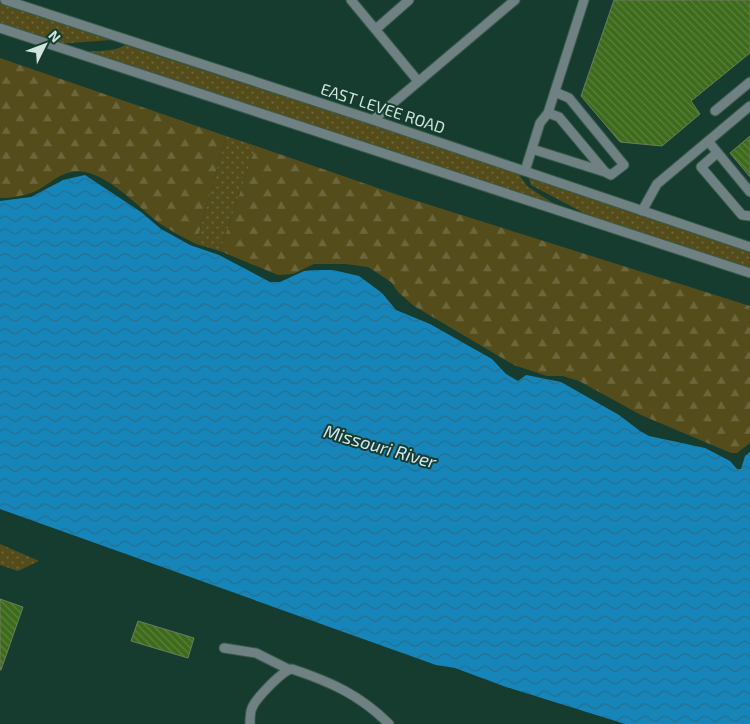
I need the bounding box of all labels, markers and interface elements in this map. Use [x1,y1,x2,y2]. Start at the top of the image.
north arrow [20,20,70,70]
text: N [45,27,65,45]
street label: EAST LEVEE ROAD [318,78,448,137]
water label: Missouri River [321,419,440,473]

